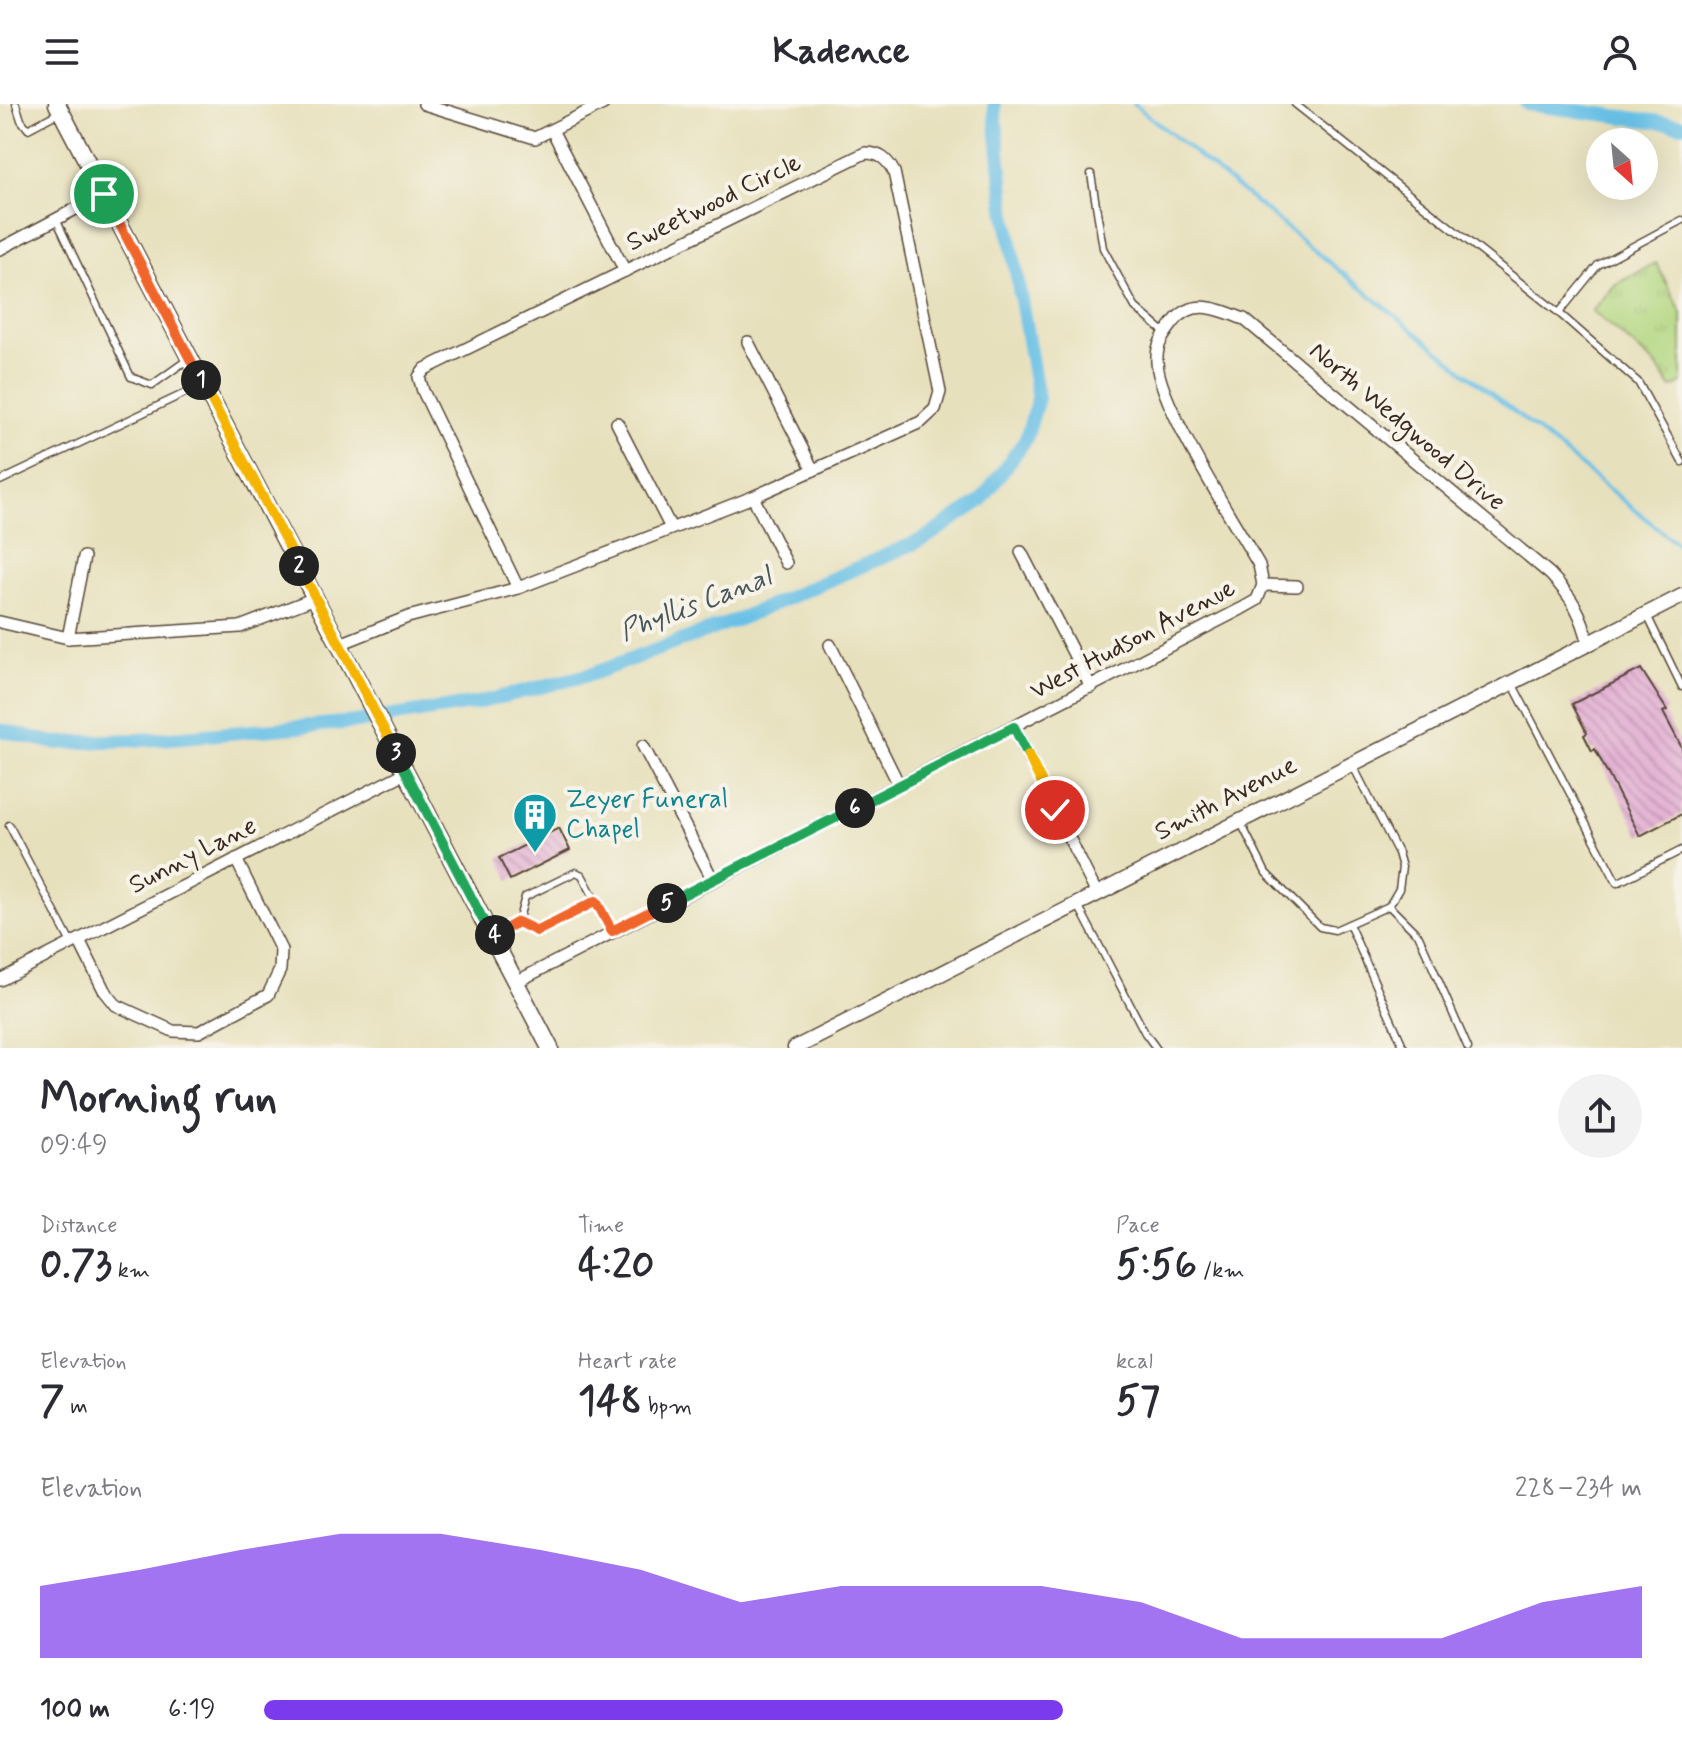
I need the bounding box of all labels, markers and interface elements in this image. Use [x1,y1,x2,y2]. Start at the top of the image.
text: Kadence [773,29,909,76]
icon: menu [40,30,84,74]
icon: person [1598,30,1642,74]
north arrow [1586,128,1658,200]
map controls [1586,128,1658,200]
street label: Sweetwood Circle [621,146,807,260]
pin [70,160,138,228]
icon: arrive [82,172,126,216]
street label: North Wedgwood Drive [1300,335,1512,521]
pin: 1 [181,360,221,400]
text: 1 [196,366,206,394]
pin: 2 [279,546,319,586]
text: 2 [294,552,304,580]
water label: Phyllis Canal [615,558,779,651]
street label: West Hudson Avenue [1025,572,1241,708]
pin: 3 [376,733,416,773]
text: 3 [391,739,401,767]
street label: Smith Avenue [1149,748,1303,849]
pin [1021,776,1089,844]
place label: Zeyer Funeral Chapel [566,783,728,847]
pin: 6 [835,788,875,828]
icon: check [1033,788,1077,832]
building icon: Zeyer Funeral Chapel [511,791,559,854]
text: 6 [849,794,861,822]
street label: Sunny Lane [123,809,263,903]
pin: 5 [647,883,687,923]
text: 5 [660,889,674,917]
pin: 4 [475,915,515,955]
text: 4 [489,921,501,949]
text: Morning run [40,1070,277,1128]
button: share [1558,1074,1642,1158]
text: 09:49 [40,1129,108,1163]
text: Distance [40,1212,117,1240]
text: Time [578,1212,624,1240]
text: Pace [1116,1212,1160,1240]
text: 0.73 [40,1240,112,1292]
text: 4:20 [578,1240,654,1292]
text: 5:56 [1116,1240,1197,1292]
text: km [112,1257,150,1285]
text: /km [1197,1257,1244,1285]
text: Elevation [40,1348,127,1376]
text: Heart rate [578,1348,677,1376]
text: kcal [1116,1348,1153,1376]
text: 7 [40,1376,64,1428]
text: 148 [578,1376,642,1428]
text: 57 [1116,1376,1160,1428]
text: m [64,1393,88,1421]
text: bpm [642,1393,692,1421]
text: Elevation [40,1472,142,1506]
text: 228–234 m [1515,1472,1642,1506]
text: 100 m [40,1693,110,1727]
text: 6:19 [168,1693,215,1727]

